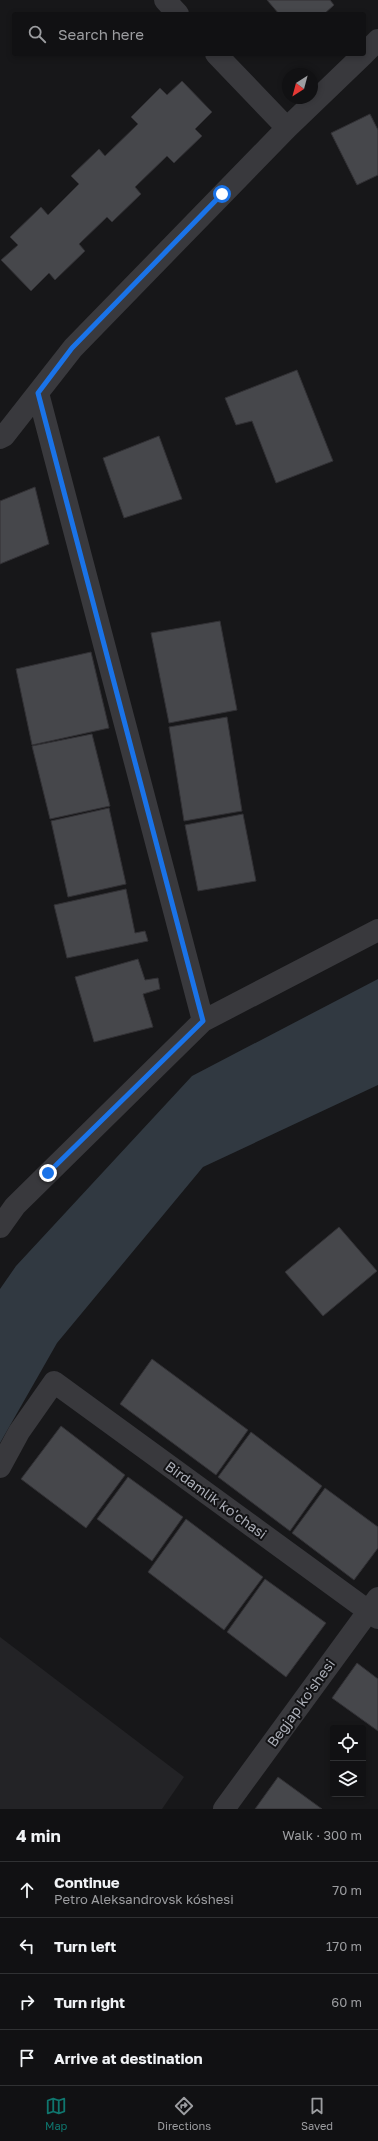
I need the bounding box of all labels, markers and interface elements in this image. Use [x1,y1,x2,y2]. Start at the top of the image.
search box [12,12,366,56]
icon: search [26,23,48,45]
text: Search here [58,25,144,43]
north arrow [282,68,318,104]
route start [213,185,231,203]
route end [39,1164,57,1182]
street label: Birdamlik ko'chasi [162,1457,270,1542]
street label: Begjap ko'shesi [263,1656,338,1750]
map controls [330,1725,366,1797]
button: locate [330,1725,366,1761]
button: layers [330,1761,366,1797]
text: 4 min [16,1825,61,1846]
text: Walk · 300 m [282,1827,362,1843]
text: Continue [54,1873,120,1891]
icon: ahead [16,1879,38,1901]
text: 70 m [332,1882,362,1898]
text: Petro Aleksandrovsk kóshesi [54,1891,234,1907]
icon: left [16,1935,38,1957]
text: Turn left [54,1937,116,1955]
text: 170 m [326,1938,362,1954]
icon: right [16,1991,38,2013]
text: Turn right [54,1993,125,2011]
text: 60 m [331,1994,362,2010]
icon: arrive [16,2047,38,2069]
text: Arrive at destination [54,2049,203,2067]
tab: Map [45,2095,67,2132]
tab: Directions [157,2095,211,2132]
tab: Saved [301,2095,333,2132]

